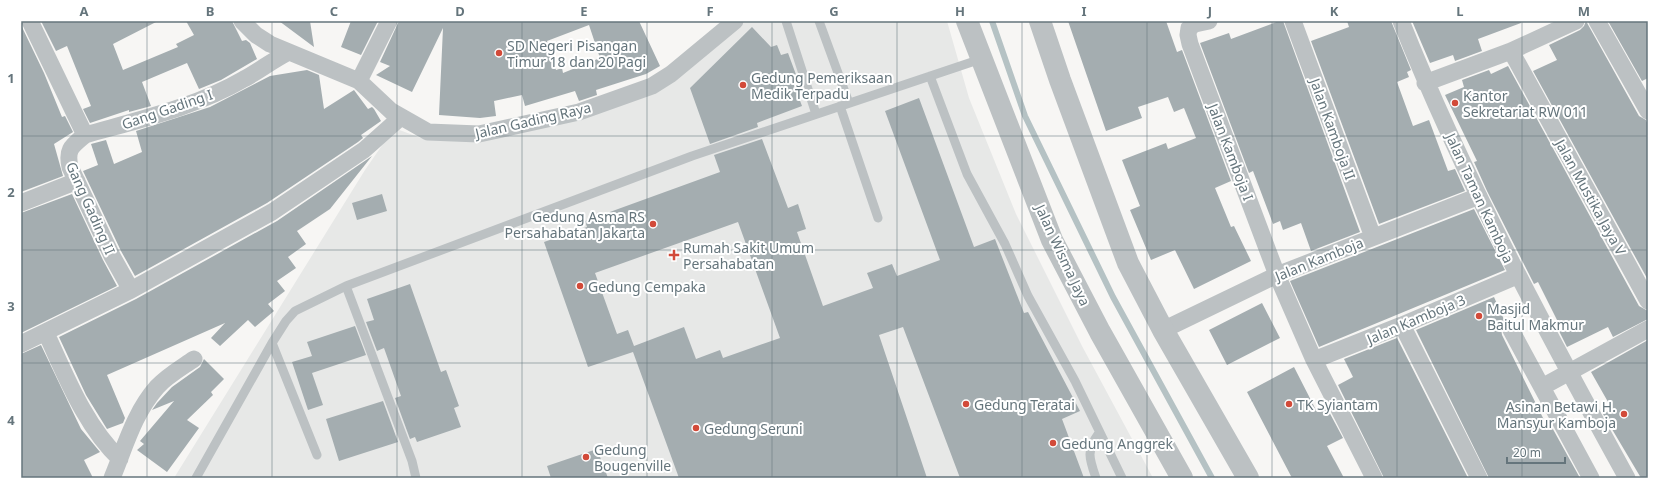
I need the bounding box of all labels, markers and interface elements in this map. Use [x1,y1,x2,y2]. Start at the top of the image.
text: A [80,2,89,20]
text: B [206,2,214,20]
text: C [330,2,338,20]
text: D [455,2,465,20]
text: E [580,2,588,20]
text: F [706,2,714,20]
text: G [829,2,839,20]
text: H [955,2,965,20]
text: I [1081,2,1087,20]
text: J [1207,2,1212,20]
text: K [1330,2,1339,20]
text: L [1456,2,1464,20]
text: M [1578,2,1590,20]
place label: SD Negeri Pisangan Timur 18 dan 20 Pagi [507,36,646,71]
marker: SD Negeri Pisangan Timur 18 dan 20 Pagi [494,48,504,58]
place label: Gedung Pemeriksaan Medik Terpadu [751,68,893,103]
text: 1 [7,69,15,87]
street label: Jalan Kamboja II [1305,74,1360,183]
marker: Gedung Pemeriksaan Medik Terpadu [738,80,748,90]
street label: Gang Gading I [119,84,215,133]
place label: Kantor Sekretariat RW 011 [1463,86,1588,121]
street label: Jalan Gading Raya [471,97,593,143]
marker: Kantor Sekretariat RW 011 [1450,98,1460,108]
street label: Jalan Kamboja I [1203,99,1258,203]
street label: Jalan Taman Kamboja [1441,128,1518,266]
street label: Jalan Mustika Jaya V [1550,134,1631,259]
street label: Gang Gading II [62,159,120,258]
text: 2 [7,183,15,201]
street label: Jalan Wisma Jaya [1030,199,1095,309]
place label: Gedung Asma RS Persahabatan Jakarta [504,207,645,242]
marker: Gedung Asma RS Persahabatan Jakarta [648,219,658,229]
street label: Jalan Kamboja [1270,233,1366,286]
place label: Rumah Sakit Umum Persahabatan [683,238,814,273]
marker: Rumah Sakit Umum Persahabatan [668,249,680,261]
place label: Gedung Cempaka [588,277,706,296]
marker: Gedung Cempaka [575,281,585,291]
street label: Jalan Kamboja 3 [1362,290,1468,349]
text: 3 [7,297,15,315]
place label: Masjid Baitul Makmur [1487,299,1584,334]
marker: Masjid Baitul Makmur [1474,311,1484,321]
place label: Gedung Teratai [974,395,1075,414]
place label: TK Syiantam [1297,395,1378,414]
place label: Asinan Betawi H. Mansyur Kamboja [1497,397,1616,432]
marker: Gedung Teratai [961,399,971,409]
marker: TK Syiantam [1284,399,1294,409]
marker: Asinan Betawi H. Mansyur Kamboja [1619,409,1629,419]
text: 4 [7,411,15,429]
place label: Gedung Seruni [704,419,803,438]
marker: Gedung Seruni [691,423,701,433]
place label: Gedung Anggrek [1061,434,1173,453]
marker: Gedung Anggrek [1048,438,1058,448]
scale bar [1507,439,1565,465]
place label: Gedung Bougenville [594,440,671,475]
text: 20 m [1513,444,1541,461]
marker: Gedung Bougenville [581,452,591,462]

